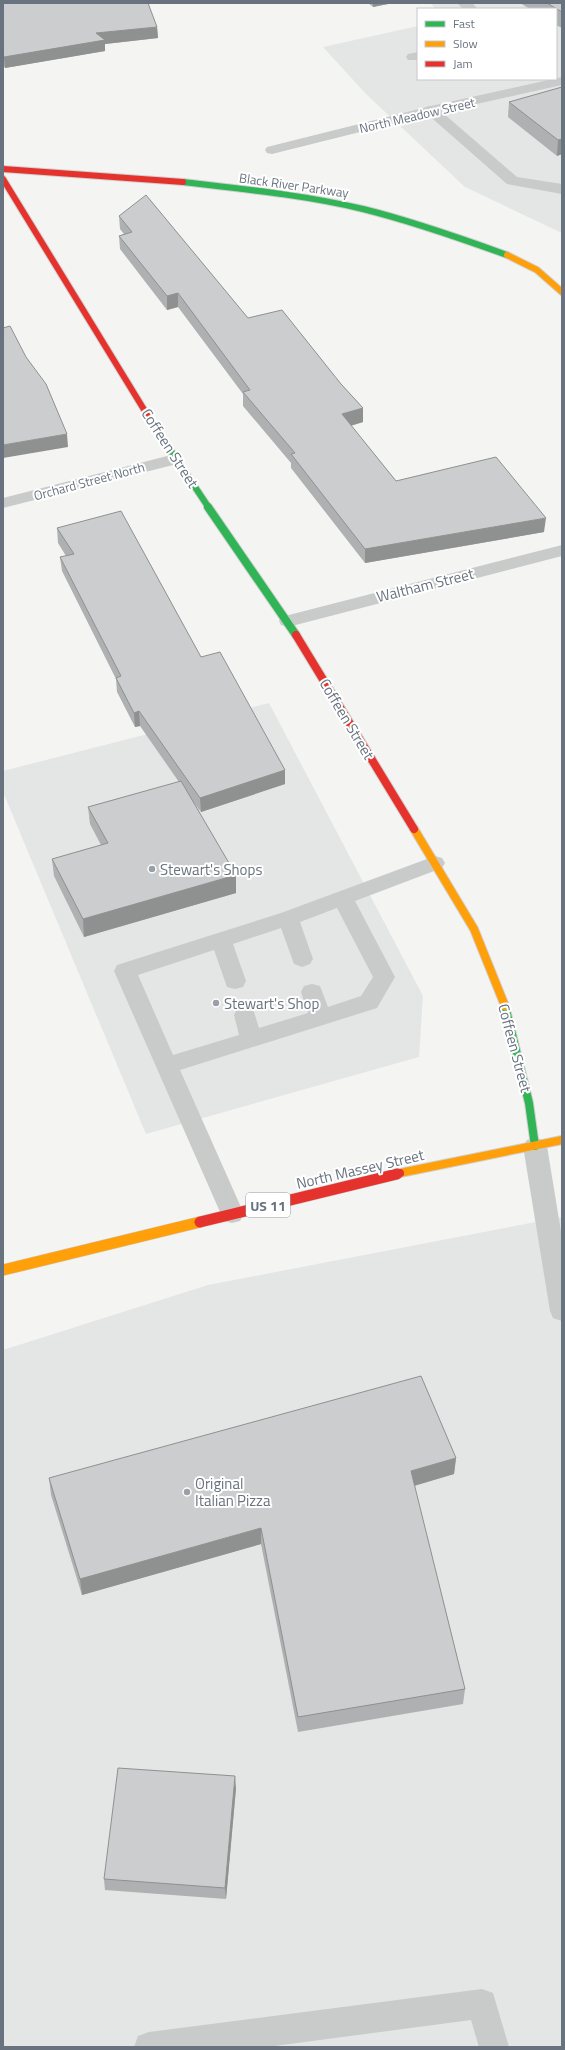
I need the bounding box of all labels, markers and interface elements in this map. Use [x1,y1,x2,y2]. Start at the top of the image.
legend [417,8,557,80]
text: Fast [453,14,476,33]
text: Slow [453,34,478,53]
text: Jam [453,54,473,73]
street label: North Meadow Street [357,92,477,138]
street label: Black River Parkway [238,167,350,203]
street label: Coffeen Street [136,404,205,493]
street label: Orchard Street North [31,457,147,505]
street label: Waltham Street [374,562,477,608]
street label: Coffeen Street [314,674,381,765]
place label: Stewart's Shops [160,858,262,881]
marker: Stewart's Shops [147,864,157,874]
place label: Stewart's Shop [224,992,320,1015]
marker: Stewart's Shop [211,998,221,1008]
street label: Coffeen Street [492,1001,538,1096]
street label: North Massey Street [294,1143,427,1195]
road number: US 11 [246,1193,290,1217]
place label: Original Italian Pizza [195,1472,271,1512]
marker: Original Italian Pizza [182,1487,192,1497]

